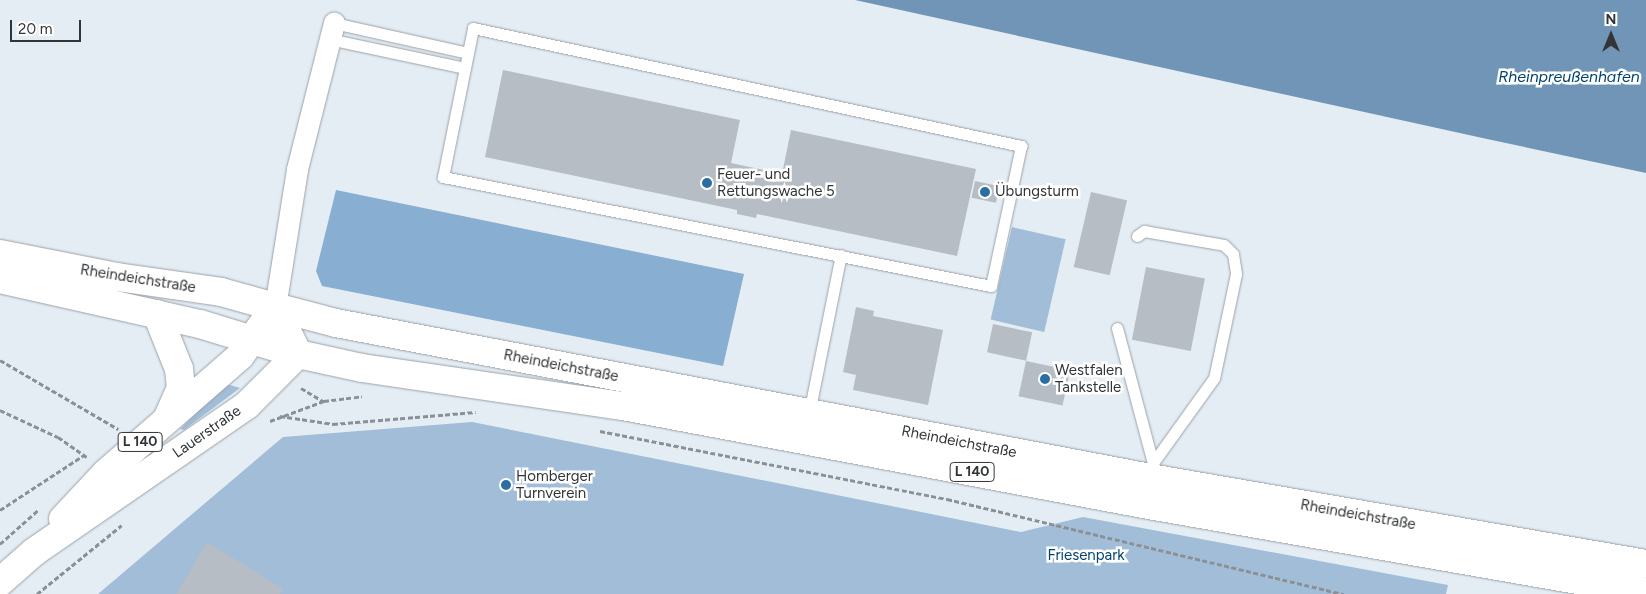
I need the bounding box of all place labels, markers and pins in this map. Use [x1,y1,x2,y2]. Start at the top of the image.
place label: Feuer- und Rettungswache 5 [717,165,835,200]
marker: Feuer- und Rettungswache 5 [701,177,713,189]
place label: Übungsturm [995,183,1079,201]
marker: Übungsturm [979,186,991,198]
place label: Westfalen Tankstelle [1055,361,1123,396]
marker: Westfalen Tankstelle [1039,373,1051,385]
place label: Homberger Turnverein [516,467,593,502]
marker: Homberger Turnverein [500,479,512,491]

